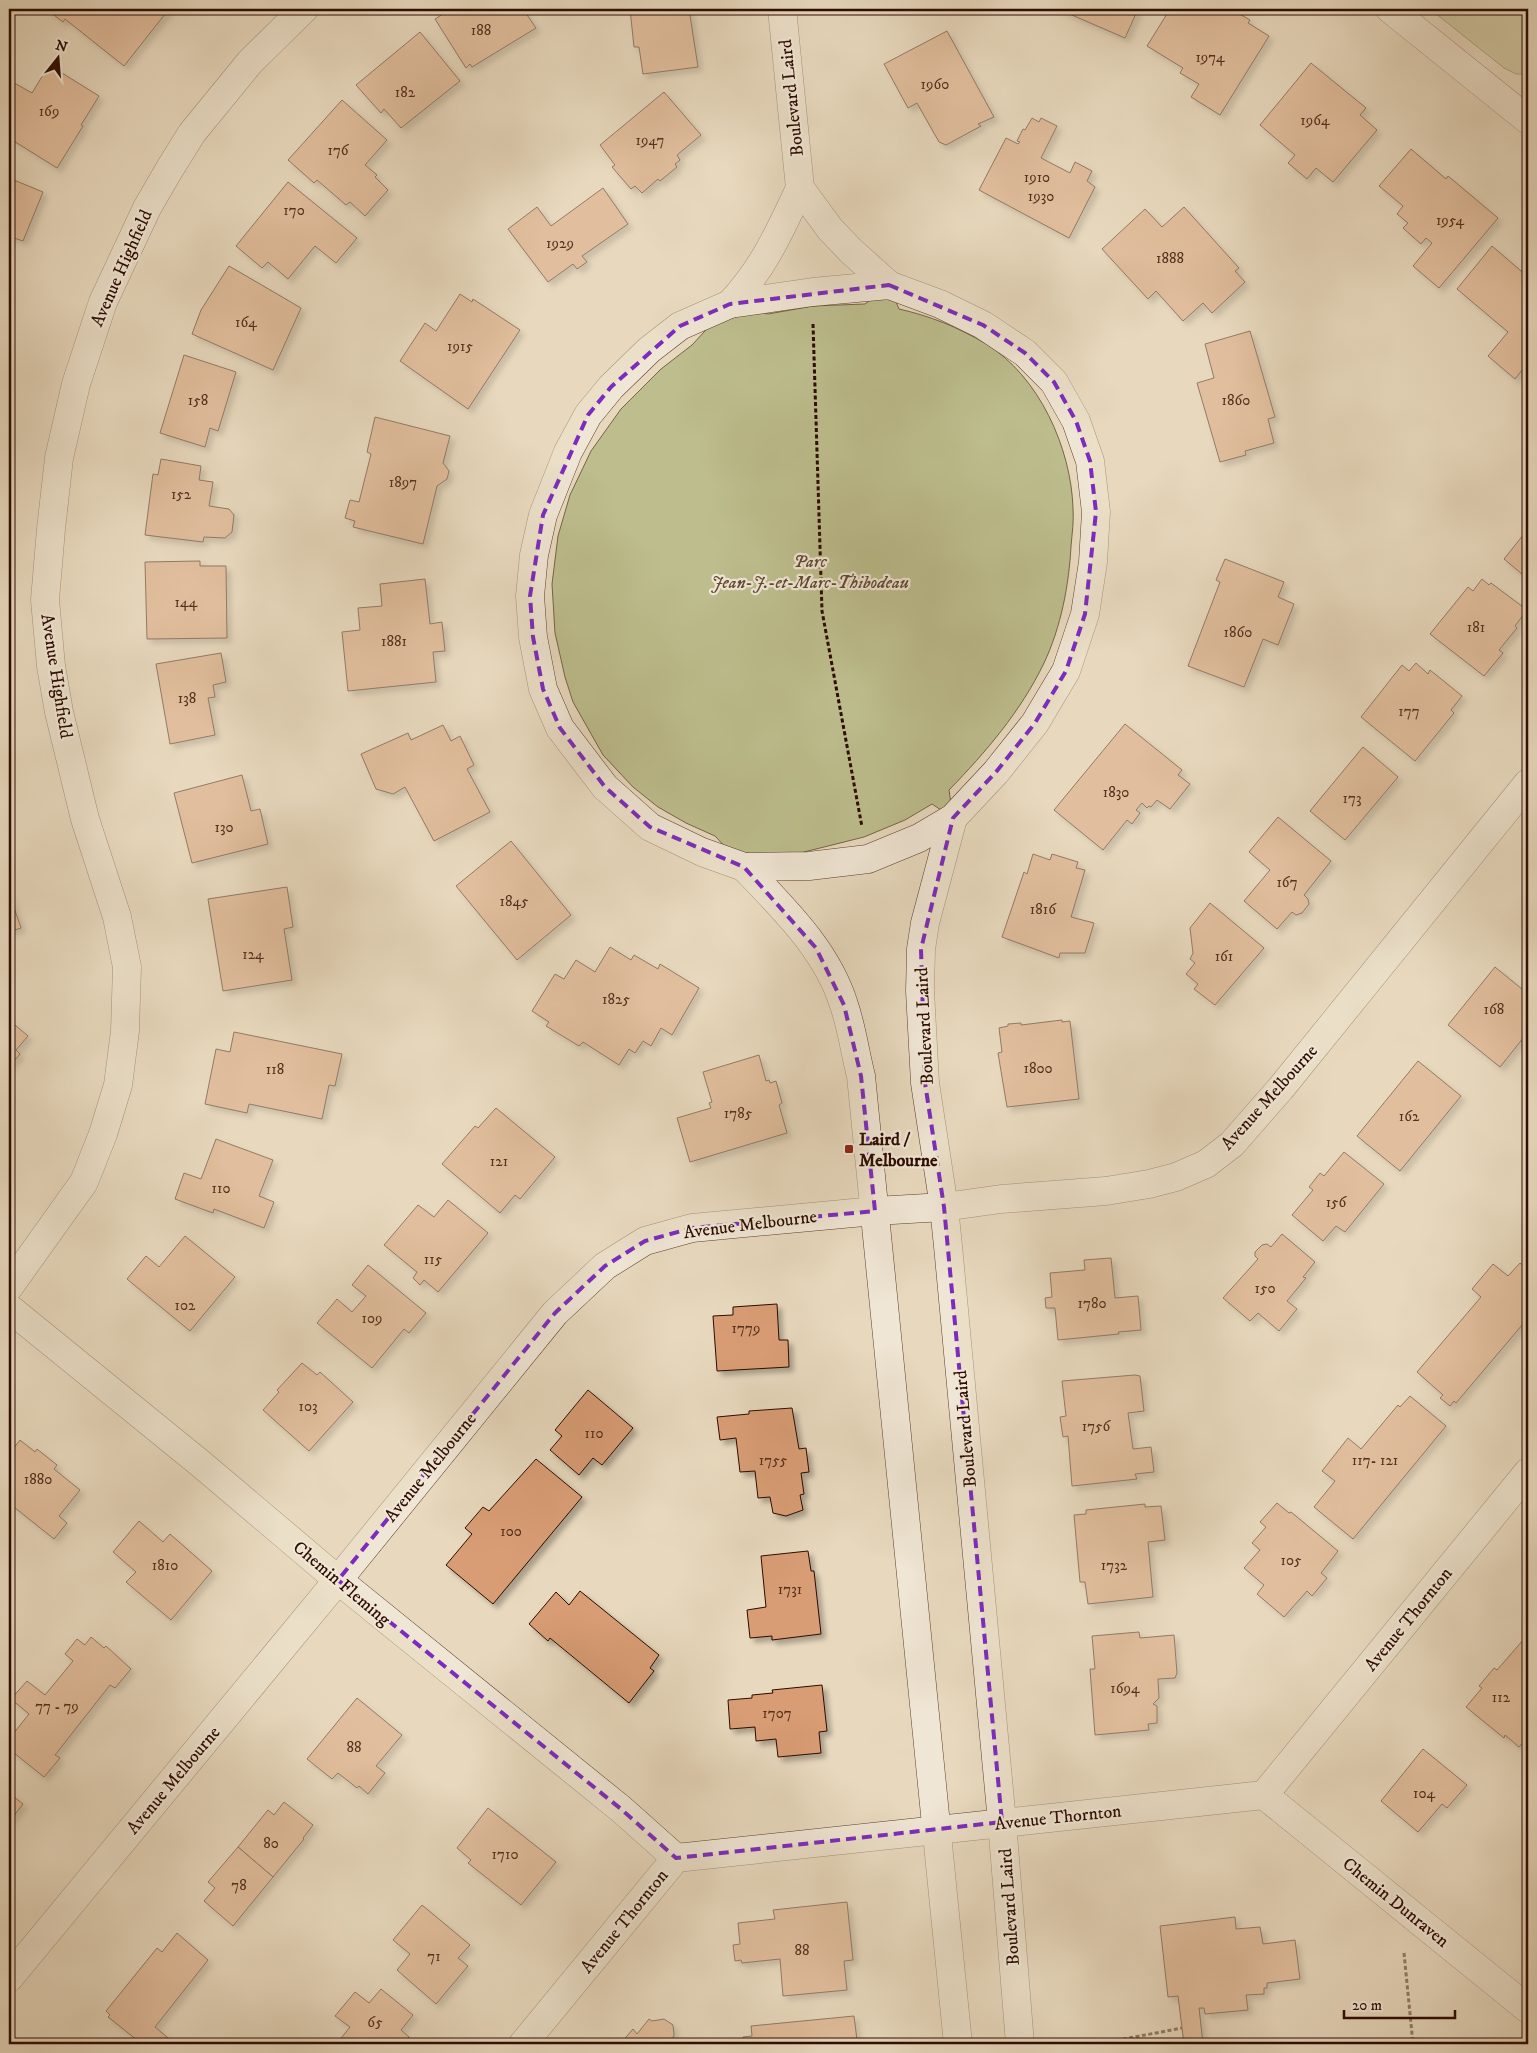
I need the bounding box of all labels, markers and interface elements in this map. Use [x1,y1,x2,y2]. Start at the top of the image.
house number: 188 [471,21,491,40]
north arrow [32,32,82,82]
text: N [53,36,70,57]
street label: Boulevard Laird [775,38,809,158]
house number: 1974 [1195,48,1225,67]
house number: 1960 [921,75,949,94]
house number: 182 [395,83,416,102]
house number: 169 [39,102,59,121]
house number: 1964 [1300,111,1330,130]
house number: 1947 [636,131,665,150]
house number: 176 [327,141,350,160]
house number: 1910 [1024,168,1050,187]
house number: 1930 [1028,187,1054,206]
house number: 170 [283,201,305,220]
street label: Avenue Highfield [86,206,158,330]
house number: 1954 [1436,211,1464,230]
house number: 1929 [546,234,574,253]
house number: 1888 [1156,249,1184,268]
house number: 164 [235,313,257,332]
house number: 1915 [447,337,473,356]
house number: 158 [188,391,208,410]
house number: 1860 [1222,391,1250,410]
house number: 1897 [389,473,417,492]
house number: 152 [171,485,192,504]
park label: Parc Jean-J.-et-Marc-Thibodeau [711,551,909,594]
house number: 144 [175,593,198,612]
street label: Avenue Highfield [35,612,77,740]
house number: 181 [1467,618,1485,637]
house number: 1860 [1224,623,1252,642]
house number: 1881 [381,632,407,651]
house number: 138 [178,689,196,708]
house number: 177 [1398,702,1420,721]
house number: 1830 [1103,783,1129,802]
house number: 173 [1342,789,1362,808]
house number: 130 [214,818,234,837]
house number: 167 [1276,873,1298,892]
house number: 1845 [499,892,529,911]
house number: 1816 [1030,900,1057,919]
house number: 124 [242,945,264,964]
house number: 161 [1215,947,1233,966]
street label: Boulevard Laird [911,967,939,1085]
house number: 1825 [602,990,630,1009]
house number: 168 [1484,1000,1504,1019]
street label: Avenue Melbourne [1217,1040,1323,1155]
house number: 1800 [1023,1059,1053,1078]
house number: 118 [266,1060,284,1079]
house number: 1785 [724,1104,753,1123]
house number: 162 [1399,1107,1420,1126]
place label: Laird / Melbourne [859,1129,938,1172]
marker: Laird / Melbourne [843,1143,855,1155]
house number: 121 [490,1152,508,1171]
house number: 110 [211,1179,231,1198]
house number: 156 [1326,1193,1348,1212]
street label: Avenue Melbourne [682,1206,818,1244]
house number: 115 [424,1250,443,1269]
house number: 150 [1255,1279,1275,1298]
house number: 1780 [1078,1294,1107,1313]
house number: 102 [175,1296,196,1315]
house number: 109 [361,1309,383,1328]
house number: 1779 [732,1319,760,1338]
street label: Boulevard Laird [950,1369,982,1488]
house number: 103 [298,1397,318,1416]
street label: Avenue Melbourne [380,1409,482,1527]
house number: 1756 [1082,1417,1111,1436]
house number: 110 [584,1424,604,1443]
house number: 1755 [759,1451,788,1470]
house number: 117- 121 [1352,1451,1398,1470]
house number: 1880 [24,1470,52,1489]
house number: 100 [500,1522,522,1541]
street label: Chemin Fleming [288,1537,395,1631]
house number: 105 [1281,1551,1302,1570]
house number: 1810 [152,1556,178,1575]
house number: 1732 [1101,1556,1128,1575]
street label: Avenue Thornton [1360,1563,1458,1676]
house number: 1731 [778,1580,802,1599]
house number: 1694 [1110,1679,1140,1698]
house number: 112 [1492,1688,1511,1707]
house number: 77 - 79 [35,1697,79,1716]
house number: 1707 [762,1704,792,1723]
street label: Avenue Melbourne [122,1722,225,1839]
house number: 88 [346,1738,362,1757]
house number: 104 [1413,1784,1435,1803]
street label: Avenue Thornton [994,1800,1123,1836]
house number: 80 [263,1834,279,1853]
house number: 1710 [492,1845,518,1864]
street label: Boulevard Laird [995,1848,1025,1966]
street label: Chemin Dunraven [1338,1853,1454,1953]
street label: Avenue Thornton [576,1865,674,1978]
house number: 78 [231,1876,247,1895]
house number: 88 [794,1941,810,1960]
house number: 71 [427,1947,441,1966]
scale bar [1344,1988,1456,2020]
text: 20 m [1352,1996,1382,2015]
house number: 65 [367,2013,383,2032]

